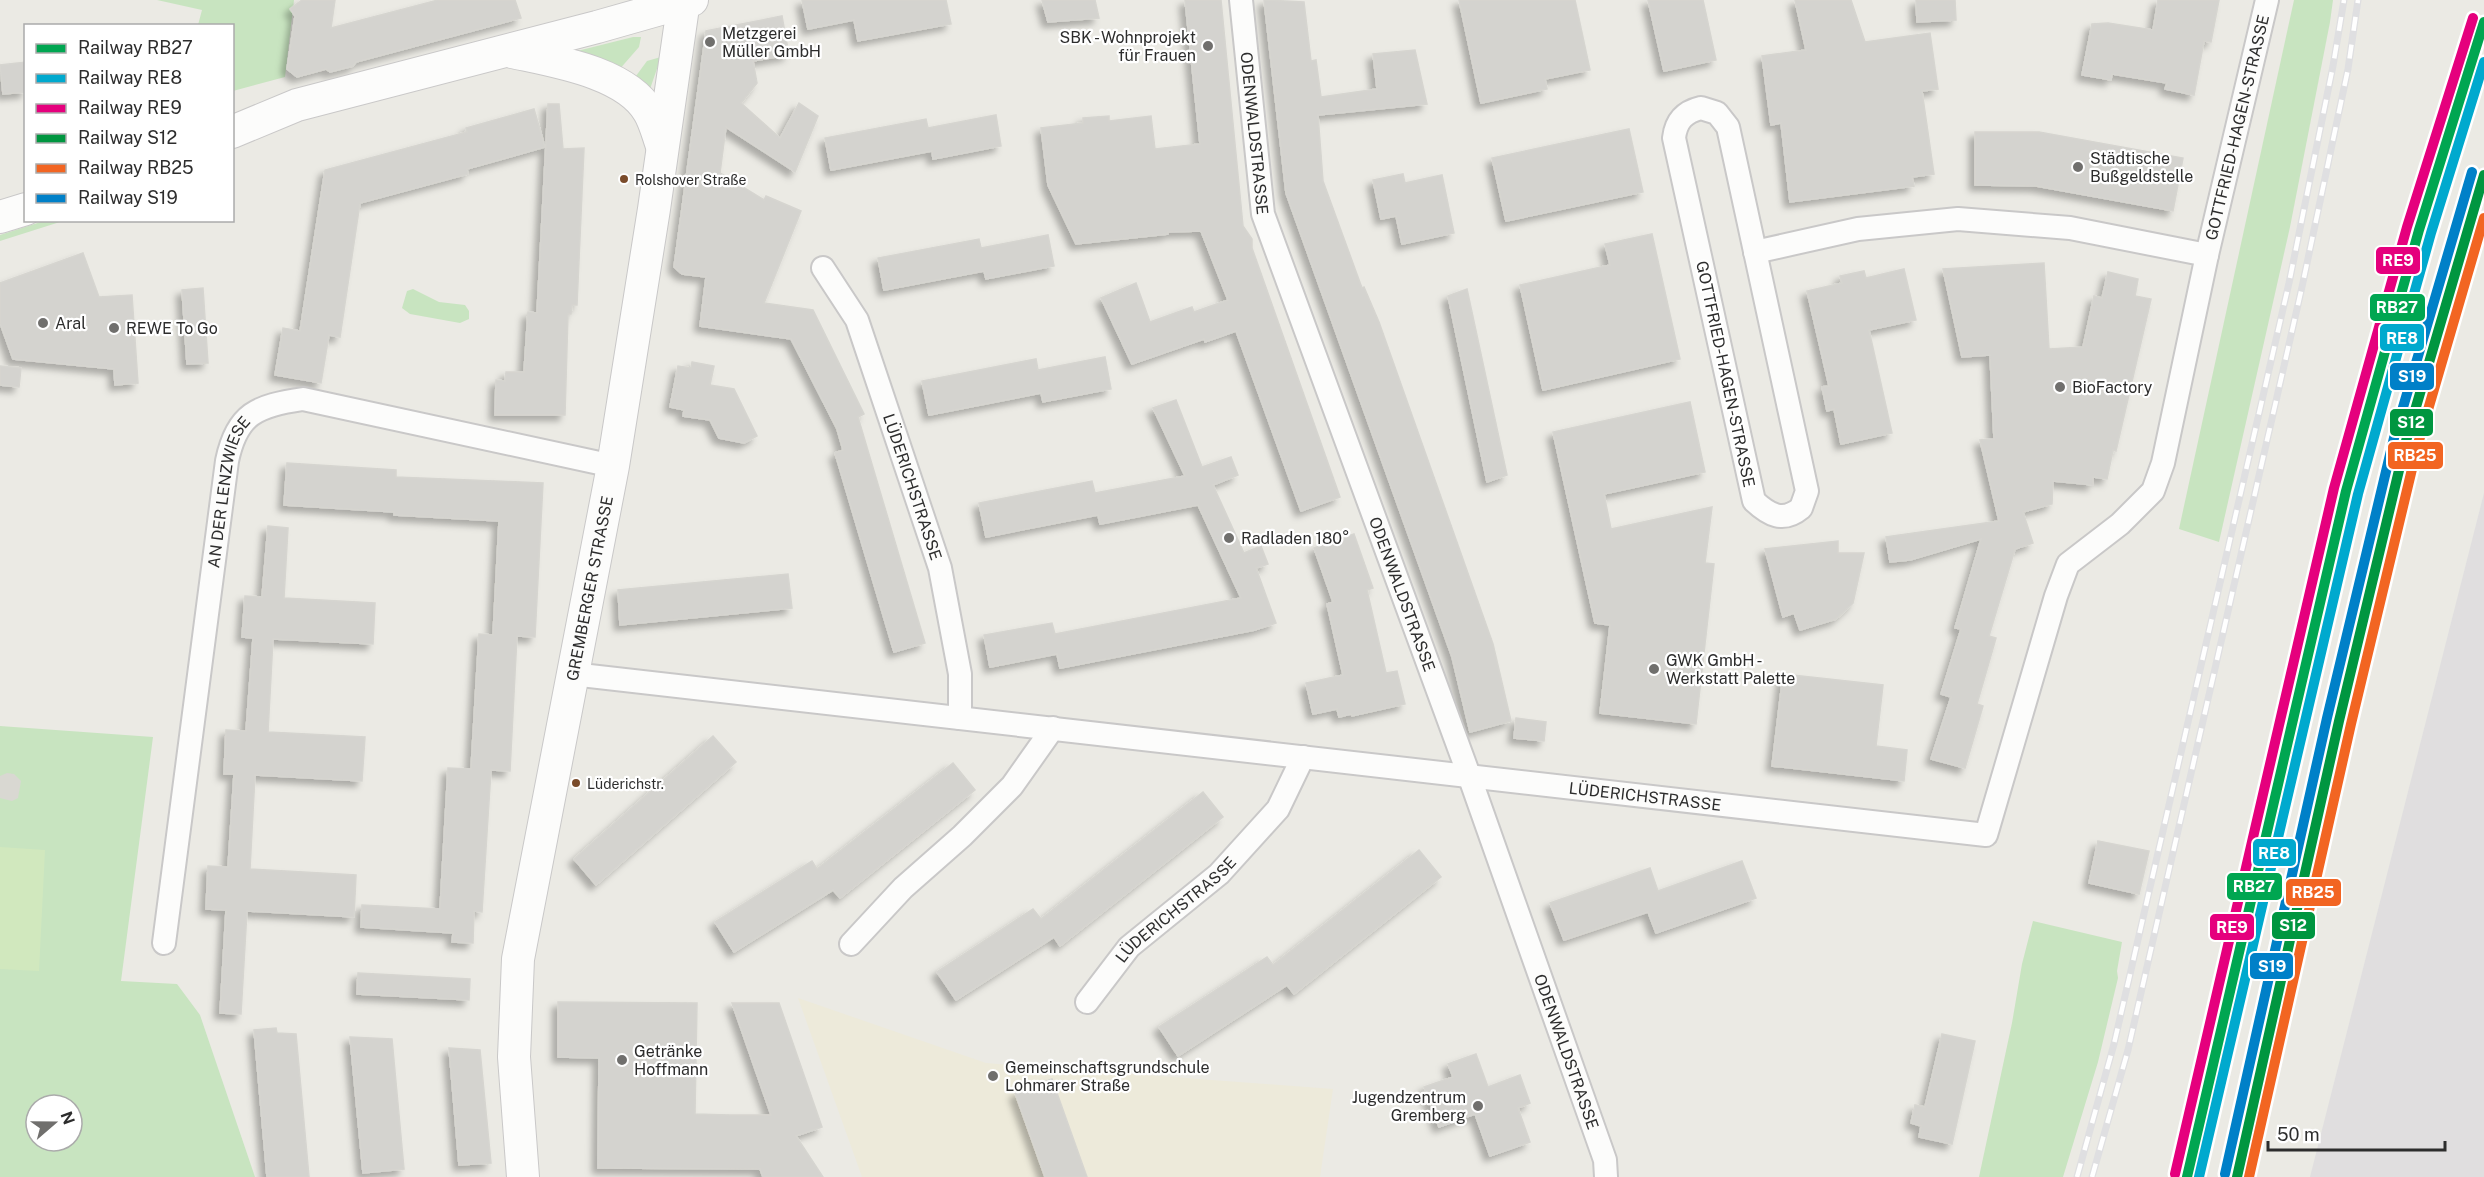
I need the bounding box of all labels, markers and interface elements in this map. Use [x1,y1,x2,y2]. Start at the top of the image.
street label: GOTTFRIED-HAGEN-STRASSE [2202,13,2273,242]
legend [24,24,234,222]
place label: Metzgerei Müller GmbH [722,24,821,61]
place label: SBK - Wohnprojekt für Frauen [1060,28,1196,65]
marker: Metzgerei Müller GmbH [703,35,717,49]
text: Railway RB27 [78,37,193,58]
marker: SBK - Wohnprojekt für Frauen [1201,39,1215,53]
street label: ODENWALDSTRASSE [1236,51,1272,216]
text: Railway RE8 [78,67,182,88]
text: Railway RE9 [78,97,182,118]
text: Railway S12 [78,127,177,148]
place label: Städtische Bußgeldstelle [2090,149,2193,186]
text: Railway RB25 [78,157,194,178]
marker: Städtische Bußgeldstelle [2071,160,2085,174]
place label: Rolshover Straße [635,172,747,188]
marker: Rolshover Straße [618,173,630,185]
text: Railway S19 [78,187,178,208]
line badge: RE9 [2375,246,2421,275]
text: RE9 [2382,251,2414,270]
street label: GOTTFRIED-HAGEN-STRASSE [1692,259,1759,489]
line badge: RB27 [2369,293,2426,322]
text: RB27 [2376,298,2418,317]
place label: Aral [55,314,86,333]
marker: Aral [36,316,50,330]
place label: REWE To Go [126,319,218,338]
marker: REWE To Go [107,321,121,335]
line badge: RE8 [2379,323,2425,352]
text: RE8 [2386,329,2418,348]
line badge: S19 [2389,362,2435,391]
text: S19 [2398,367,2426,386]
place label: BioFactory [2072,378,2153,397]
marker: BioFactory [2053,380,2067,394]
line badge: S12 [2389,408,2434,437]
street label: LÜDERICHSTRASSE [879,411,946,563]
street label: AN DER LENZWIESE [204,412,254,569]
text: S12 [2397,413,2425,432]
line badge: RB25 [2387,441,2444,470]
text: RB25 [2393,446,2437,465]
street label: GREMBERGER STRASSE [563,494,617,683]
street label: ODENWALDSTRASSE [1365,514,1439,674]
place label: Radladen 180° [1241,529,1349,548]
marker: Radladen 180° [1222,531,1236,545]
place label: GWK GmbH - Werkstatt Palette [1666,651,1795,688]
marker: GWK GmbH - Werkstatt Palette [1647,662,1661,676]
place label: Lüderichstr. [587,776,664,792]
marker: Lüderichstr. [570,777,582,789]
street label: LÜDERICHSTRASSE [1568,779,1722,815]
line badge: RE8 [2252,838,2297,867]
text: RE8 [2258,844,2290,863]
street label: LÜDERICHSTRASSE [1112,853,1240,966]
line badge: RB27 [2226,872,2283,901]
text: RB27 [2233,877,2275,896]
line badge: RB25 [2285,878,2342,907]
text: RB25 [2291,883,2335,902]
line badge: S12 [2271,911,2316,940]
line badge: RE9 [2209,913,2255,941]
text: S12 [2279,916,2307,935]
text: RE9 [2216,918,2248,937]
line badge: S19 [2249,952,2294,980]
text: S19 [2258,957,2286,976]
street label: ODENWALDSTRASSE [1530,971,1602,1132]
place label: Getränke Hoffmann [634,1042,708,1079]
marker: Getränke Hoffmann [615,1053,629,1067]
place label: Gemeinschaftsgrundschule Lohmarer Straße [1005,1058,1210,1095]
marker: Gemeinschaftsgrundschule Lohmarer Straße [986,1069,1000,1083]
place label: Jugendzentrum Gremberg [1352,1088,1466,1125]
north arrow [24,1093,84,1153]
marker: Jugendzentrum Gremberg [1471,1099,1485,1113]
text: N [57,1109,79,1127]
scale bar [2268,1114,2445,1152]
text: 50 m [2277,1124,2320,1145]

